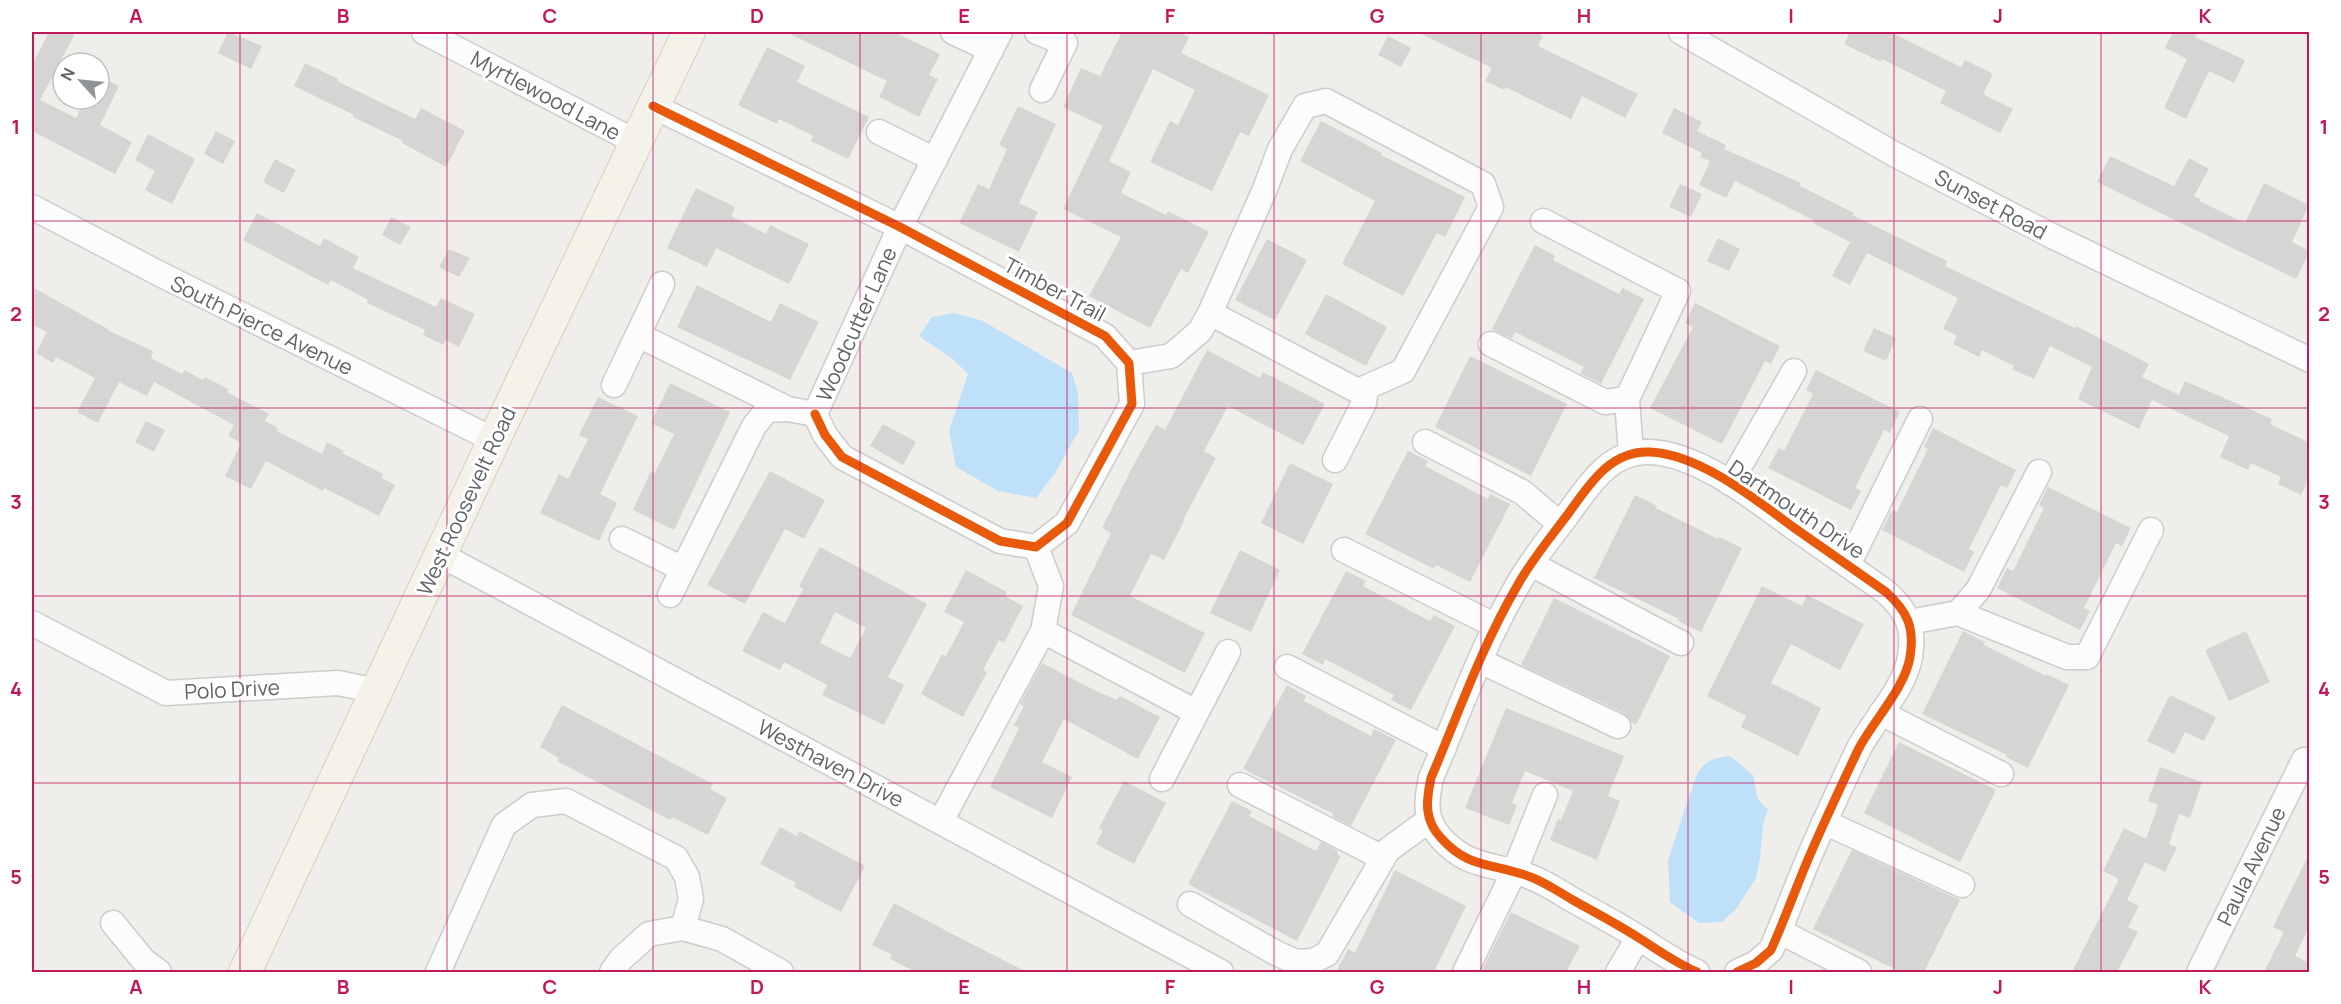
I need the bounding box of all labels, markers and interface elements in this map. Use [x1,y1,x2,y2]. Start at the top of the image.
text: A [129,2,143,29]
text: B [337,2,350,29]
text: C [543,2,557,29]
text: D [750,2,764,29]
text: E [958,2,970,29]
text: F [1165,2,1176,29]
text: G [1370,2,1385,29]
text: H [1577,2,1591,29]
text: I [1788,2,1794,29]
text: J [1993,2,2003,29]
text: K [2199,2,2212,29]
street label: Myrtlewood Lane [466,44,626,146]
north arrow [51,51,111,111]
text: N [55,64,80,84]
text: 1 [12,113,20,140]
text: 1 [2320,113,2328,140]
street label: Sunset Road [1930,163,2052,245]
street label: Woodcutter Lane [809,242,903,406]
street label: Timber Trail [999,250,1111,328]
street label: South Pierce Avenue [166,269,358,381]
text: 2 [10,300,22,327]
text: 2 [2318,300,2330,327]
street label: West Roosevelt Road [410,402,522,600]
street label: Dartmouth Drive [1723,453,1871,565]
text: 3 [10,488,22,515]
text: 3 [2318,488,2330,515]
street label: Polo Drive [183,673,281,705]
text: 4 [10,675,22,702]
text: 4 [2318,675,2330,702]
street label: Westhaven Drive [753,713,909,813]
street label: Paula Avenue [2210,802,2292,930]
text: 5 [10,863,22,890]
text: 5 [2318,863,2330,890]
text: A [129,973,143,1000]
text: B [337,973,350,1000]
text: C [543,973,557,1000]
text: D [750,973,764,1000]
text: E [958,973,970,1000]
text: F [1165,973,1176,1000]
text: G [1370,973,1385,1000]
text: H [1577,973,1591,1000]
text: I [1788,973,1794,1000]
text: J [1993,973,2003,1000]
text: K [2199,973,2212,1000]

